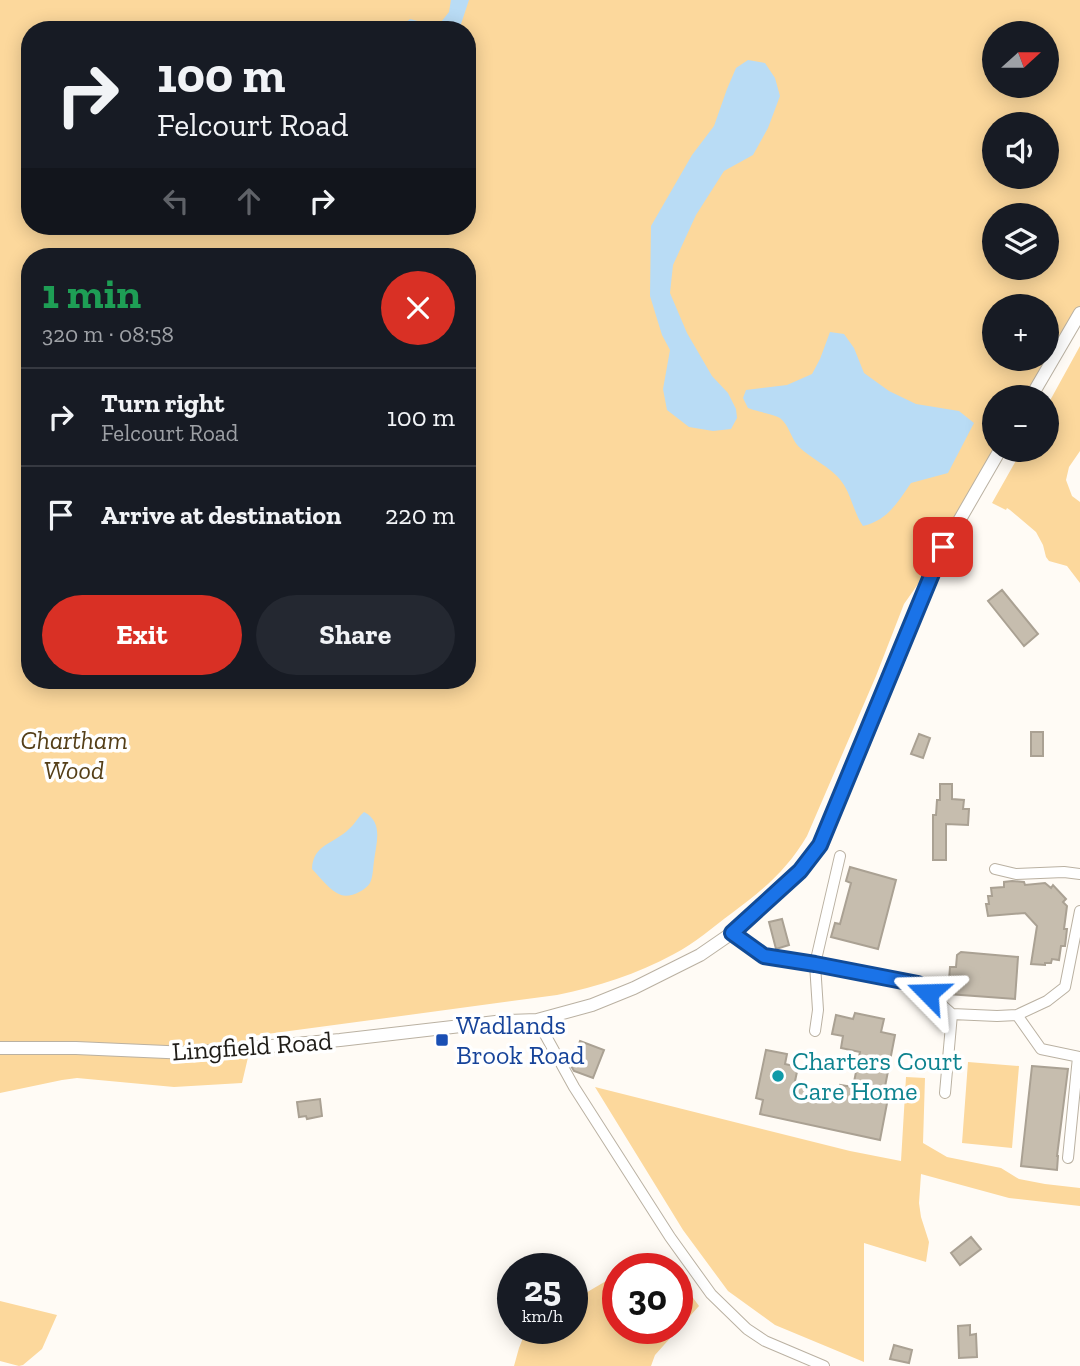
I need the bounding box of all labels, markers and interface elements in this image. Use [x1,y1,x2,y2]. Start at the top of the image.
north arrow [982,21,1059,98]
map controls [982,21,1059,462]
text: 100 m [157,46,285,105]
icon: right [42,49,133,140]
text: Felcourt Road [157,106,348,144]
button: sound [982,112,1059,189]
icon: left [157,182,195,220]
icon: ahead [230,182,268,220]
icon: right [303,182,341,220]
button: layers [982,203,1059,280]
text: 1 min [42,268,141,319]
button: close [381,271,455,345]
button: + [982,294,1059,371]
text: 320 m · 08:58 [42,320,174,348]
button: − [982,385,1059,462]
text: Turn right [101,387,224,419]
icon: right [42,398,80,436]
text: 100 m [387,401,455,433]
text: Felcourt Road [101,419,239,447]
icon: arrive [42,496,80,534]
text: Arrive at destination [101,499,341,531]
text: 220 m [385,499,455,531]
pin [913,517,973,577]
icon: arrive [924,528,962,566]
button: Exit [42,595,242,675]
button: Share [256,595,455,675]
park label: Chartham Wood [20,724,128,786]
position arrow [891,956,965,1030]
place label: Wadlands Brook Road [456,1009,585,1071]
street label: Lingfield Road [171,1024,333,1068]
marker: Wadlands Brook Road [434,1032,450,1048]
place label: Charters Court Care Home [792,1045,963,1107]
marker: Charters Court Care Home [770,1068,786,1084]
speed limit sign: 30 [602,1253,693,1344]
text: 25 [524,1268,561,1310]
text: km/h [522,1305,563,1327]

